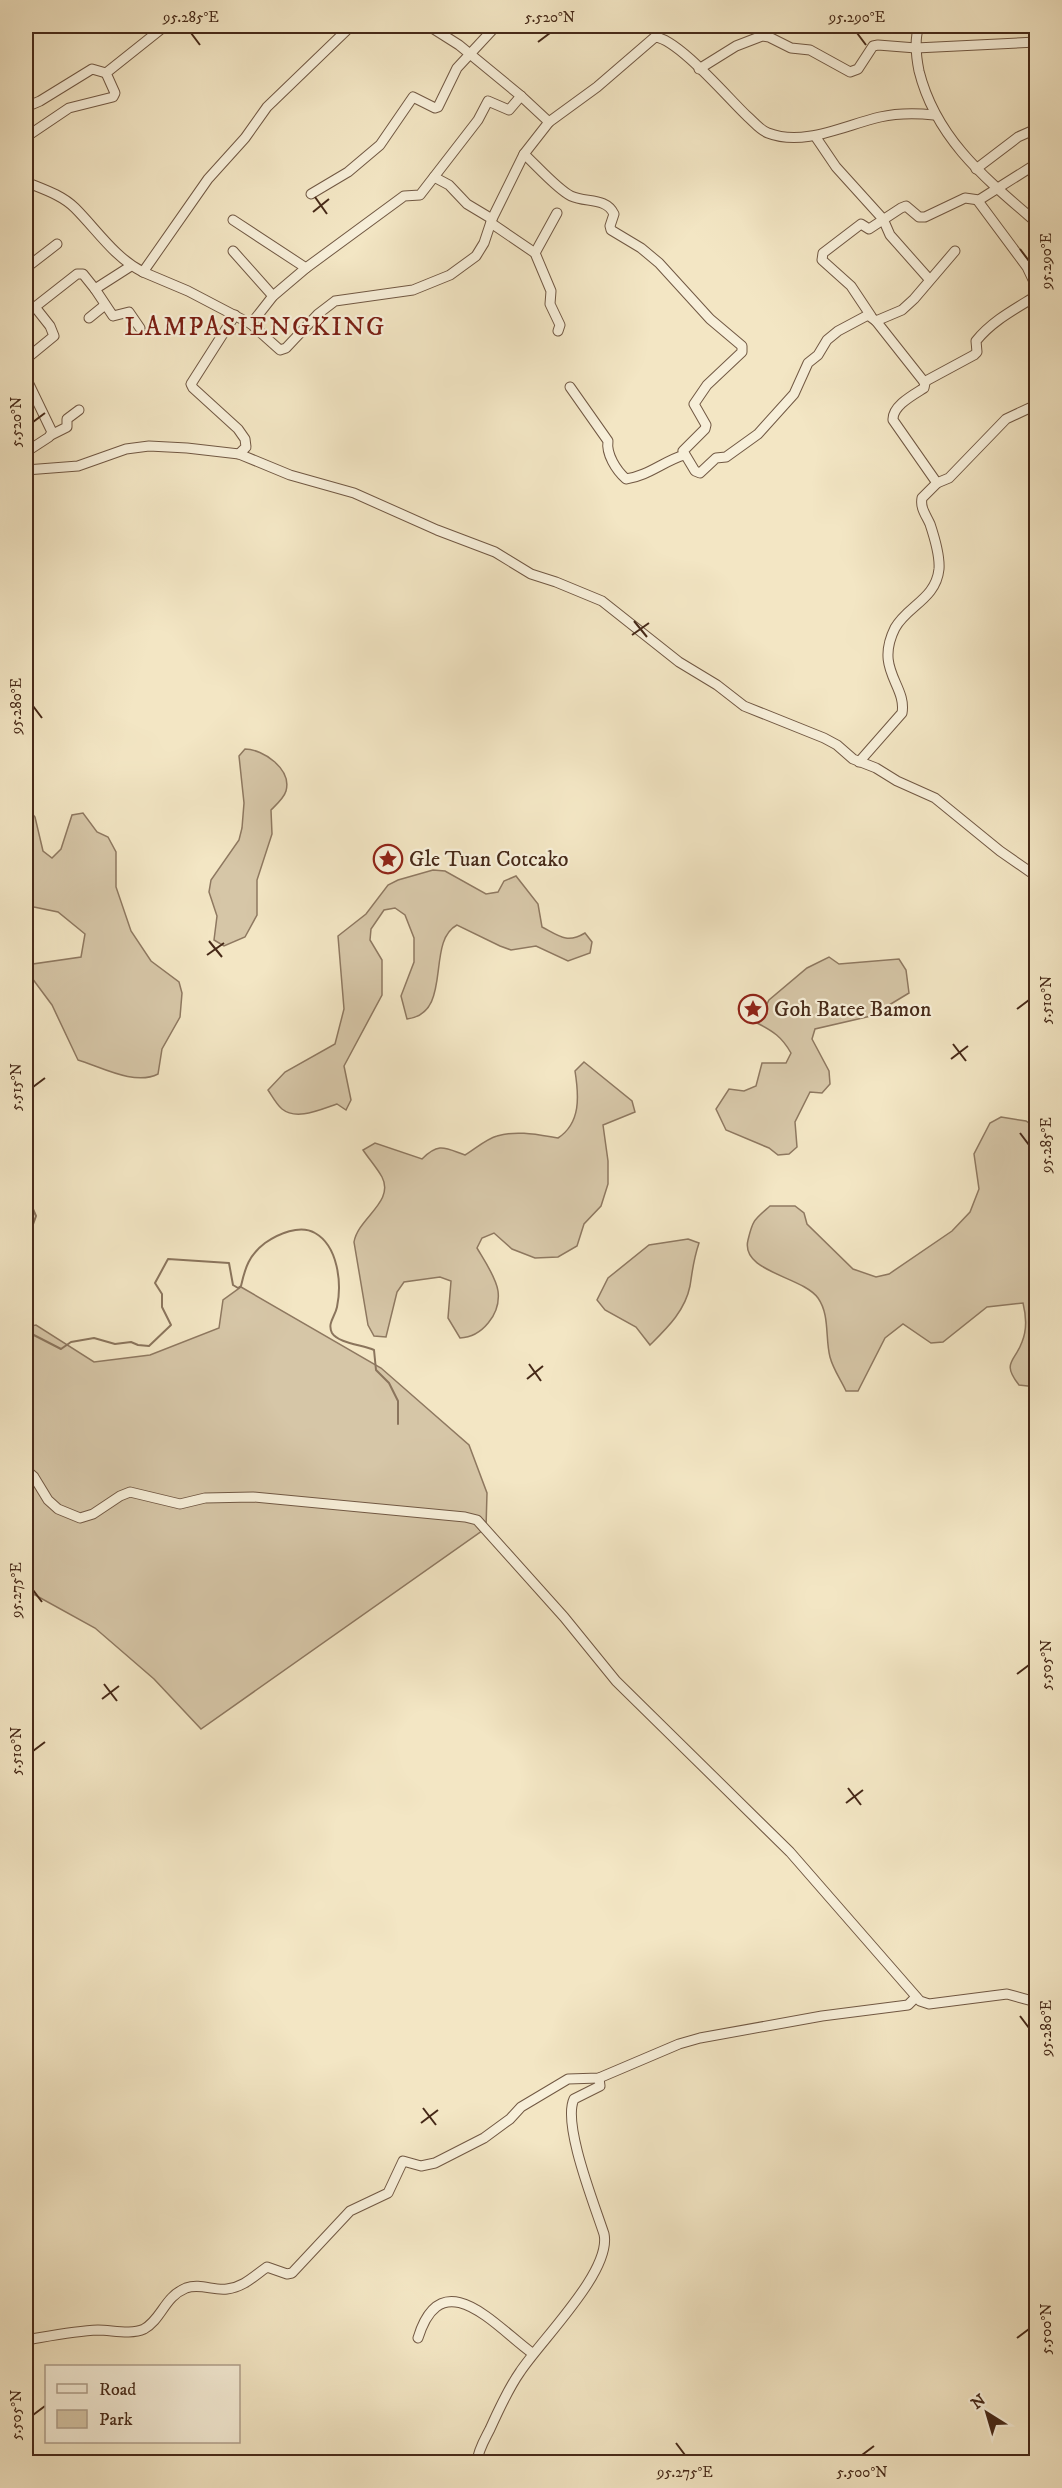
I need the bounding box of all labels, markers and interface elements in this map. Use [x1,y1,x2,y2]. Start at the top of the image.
text: 95.285°E [162,8,219,27]
text: 5.520°N [525,8,575,27]
text: 95.290°E [828,8,886,27]
text: 95.290°E [1037,232,1056,290]
district label: LAMPASIENGKING [124,311,386,344]
text: 5.520°N [7,397,26,447]
text: 95.280°E [7,677,26,735]
place icon: Gle Tuan Cotcako [372,843,404,875]
place label: Gle Tuan Cotcako [409,846,569,873]
text: 5.510°N [1037,976,1056,1024]
place icon: Goh Batee Bamon [737,993,769,1025]
place label: Goh Batee Bamon [774,996,932,1023]
text: 5.515°N [7,1063,26,1111]
text: 95.285°E [1037,1117,1056,1174]
text: 95.275°E [7,1562,26,1619]
text: 5.505°N [1037,1640,1056,1690]
text: 5.510°N [7,1727,26,1775]
text: 95.280°E [1037,1999,1056,2057]
text: 5.500°N [1037,2303,1056,2355]
legend [45,2365,240,2443]
text: Road [99,2379,136,2401]
north arrow [957,2383,1017,2443]
text: 5.505°N [7,2390,26,2440]
text: N [967,2390,990,2414]
text: Park [99,2409,133,2431]
text: 95.275°E [656,2463,713,2482]
text: 5.500°N [836,2463,888,2482]

